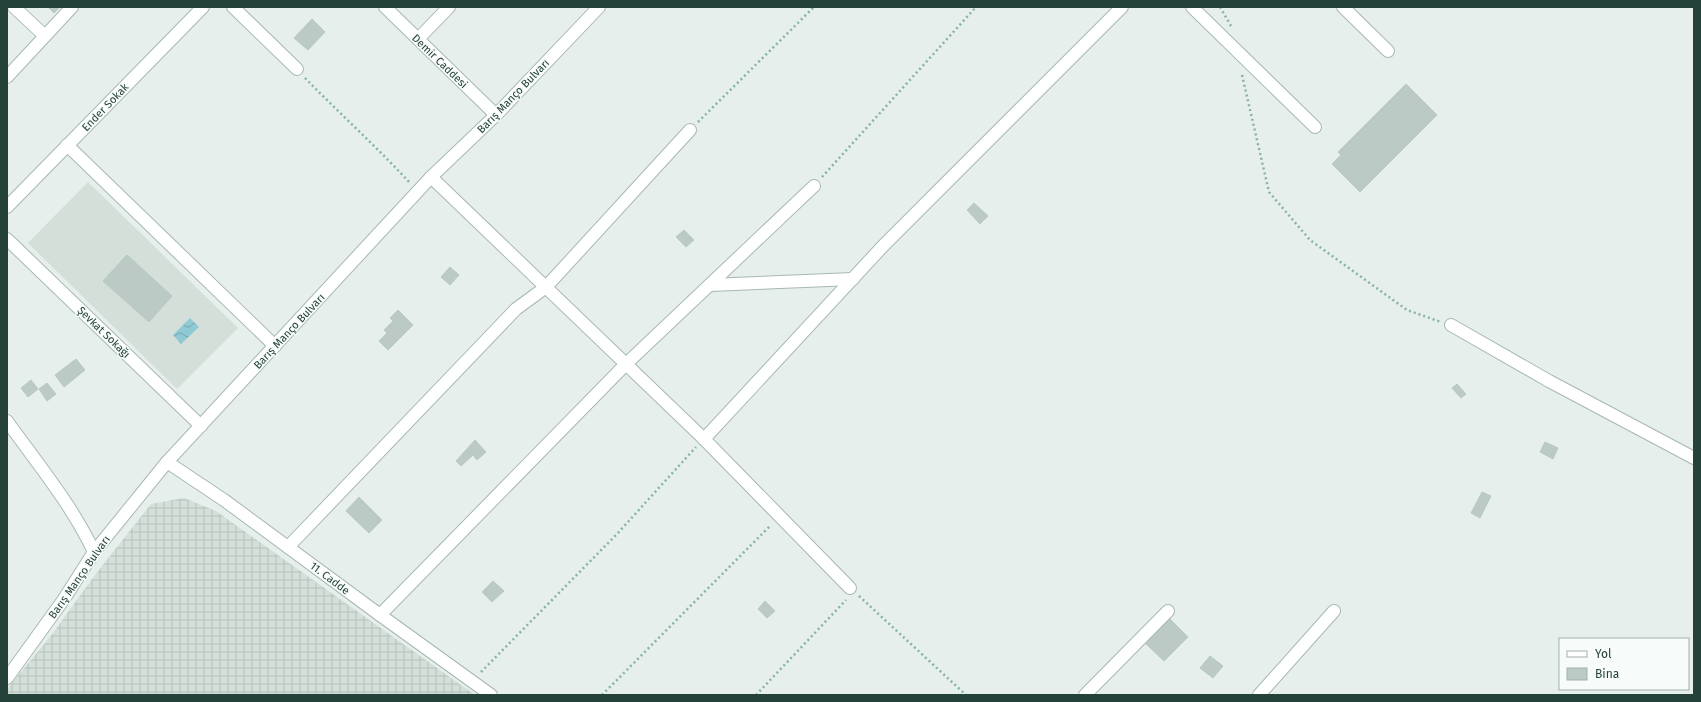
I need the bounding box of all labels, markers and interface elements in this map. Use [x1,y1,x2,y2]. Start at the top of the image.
street label: Demir Caddesi [409,32,470,91]
street label: Barış Manço Bulvarı [475,57,552,136]
street label: Ender Sokak [79,80,132,134]
street label: Barış Manço Bulvarı [251,291,328,372]
street label: Şevkat Sokağı [75,304,133,361]
street label: Barış Manço Bulvarı [46,533,113,621]
street label: 11. Cadde [307,559,352,597]
legend [1559,638,1689,690]
text: Yol [1595,647,1612,661]
text: Bina [1595,667,1619,681]

